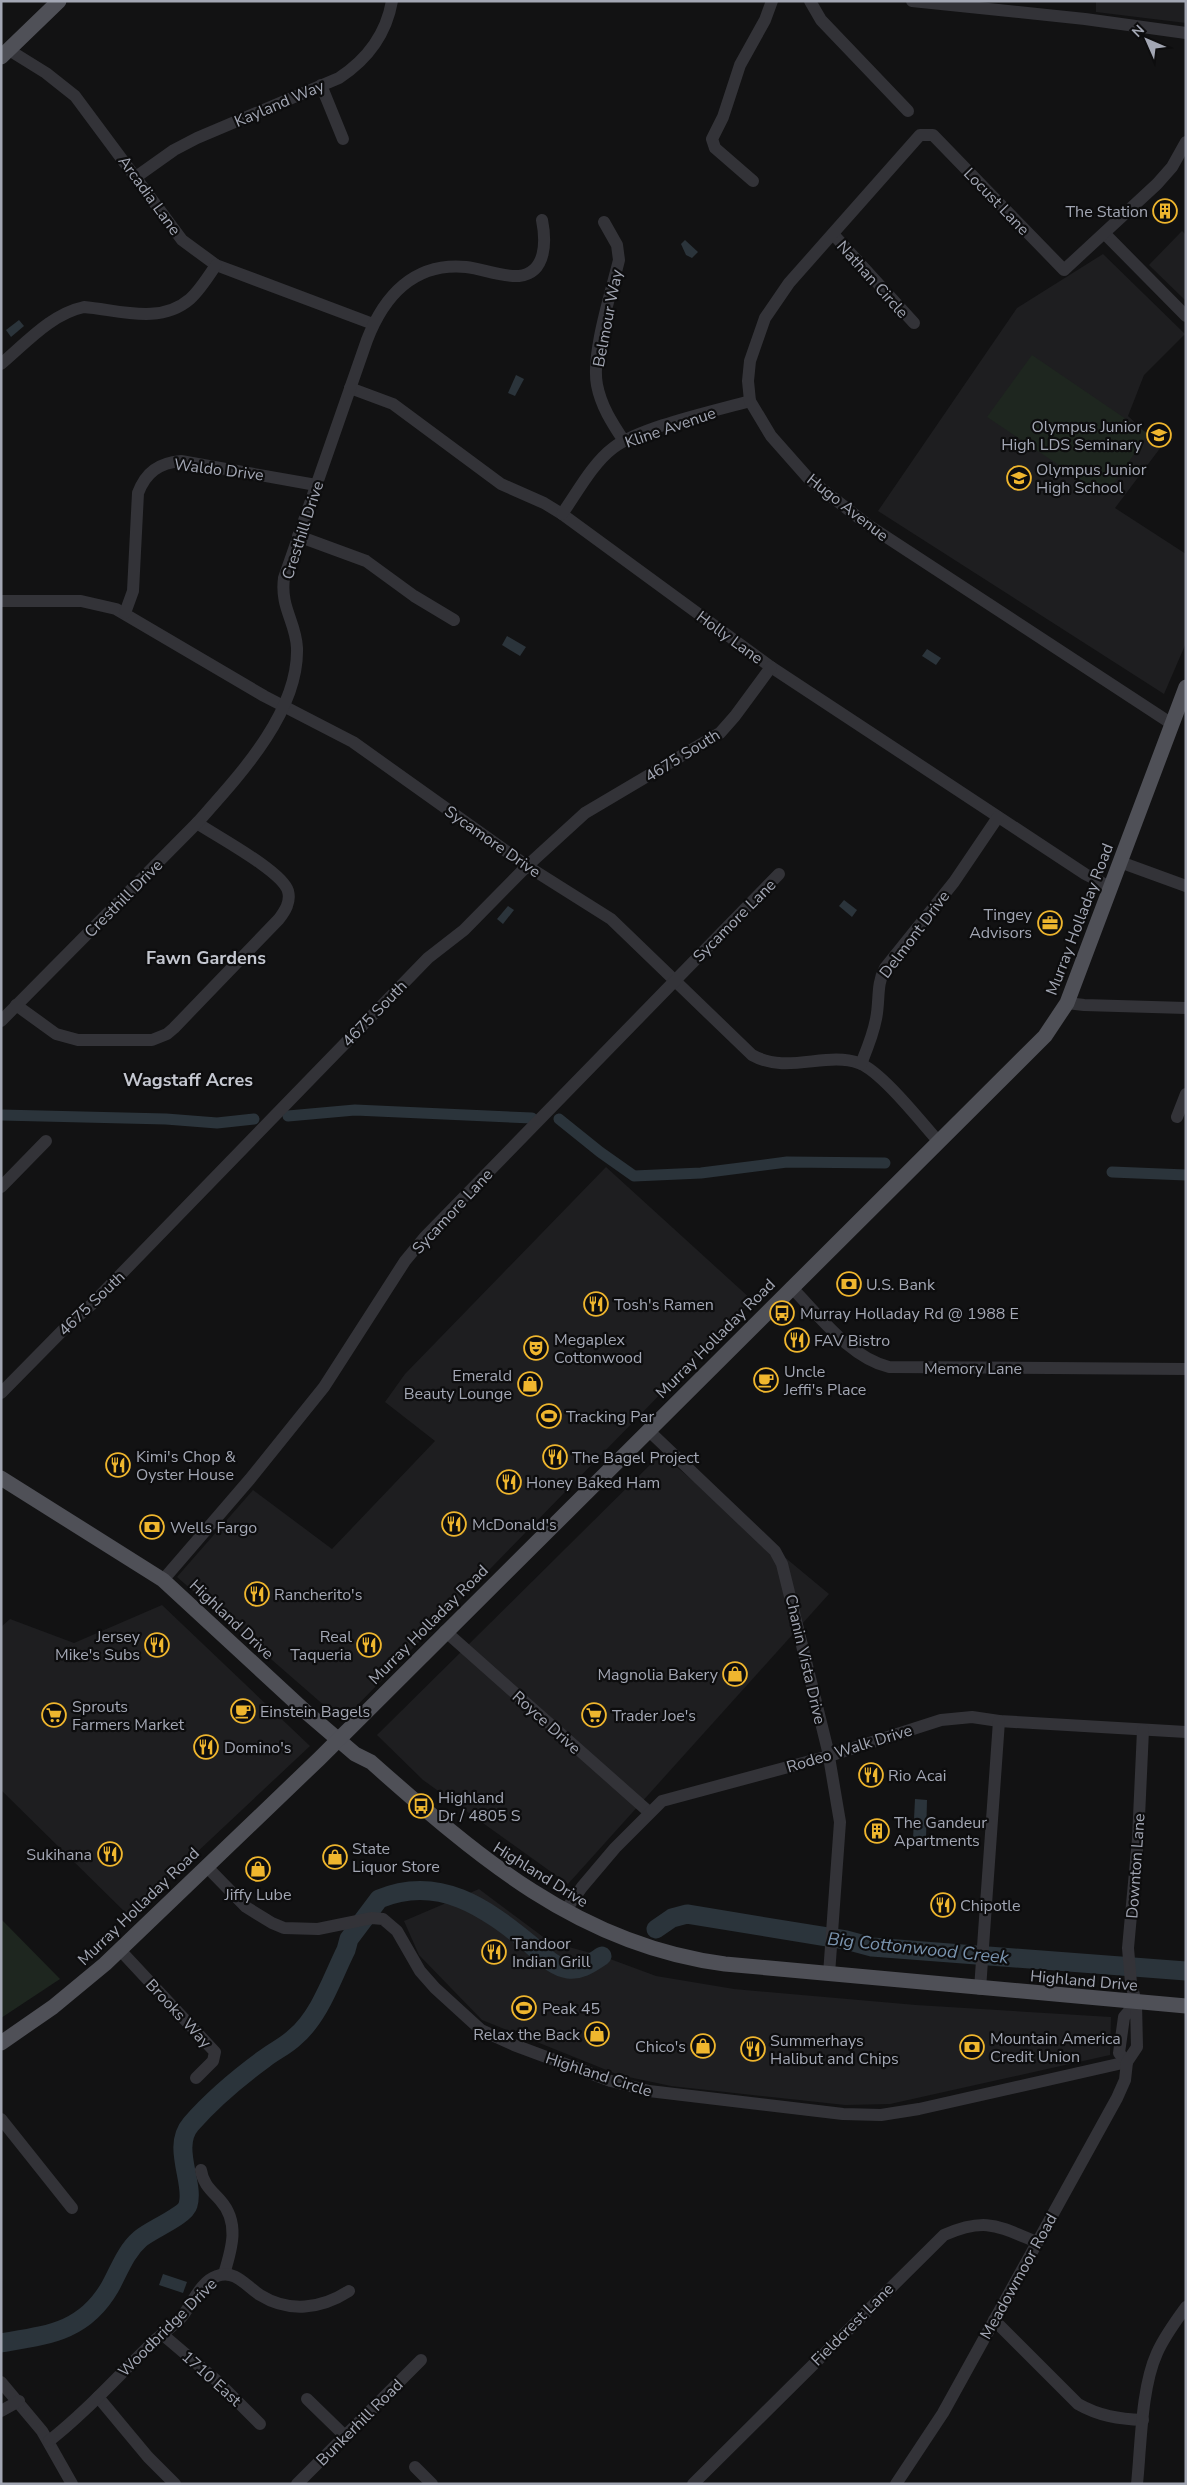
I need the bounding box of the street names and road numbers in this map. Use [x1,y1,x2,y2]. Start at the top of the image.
street label: Kayland Way [231,75,328,133]
street label: Arcadia Lane [113,151,186,240]
street label: Locust Lane [959,163,1034,240]
street label: Nathan Circle [832,236,913,323]
street label: Belmour Way [588,267,628,369]
street label: Kline Avenue [622,402,719,454]
street label: Waldo Drive [173,454,265,486]
street label: Hugo Avenue [802,469,893,547]
street label: Cresthill Drive [277,478,329,582]
street label: Holly Lane [692,606,767,669]
street label: 4675 South [641,724,724,788]
street label: Sycamore Drive [440,801,545,883]
street label: Murray Holladay Road [1041,840,1119,998]
street label: Cresthill Drive [80,855,168,943]
street label: Sycamore Lane [688,874,781,967]
street label: Delmont Drive [875,886,955,983]
street label: 4675 South [337,976,412,1052]
street label: Sycamore Lane [407,1164,498,1259]
street label: 4675 South [54,1266,130,1341]
street label: Murray Holladay Road [651,1274,780,1403]
street label: Memory Lane [924,1358,1022,1380]
street label: Murray Holladay Road [364,1560,493,1689]
street label: Highland Drive [184,1575,278,1665]
street label: Chanin Vista Drive [779,1592,831,1726]
street label: Royce Drive [507,1686,585,1759]
street label: Rodeo Walk Drive [784,1719,915,1779]
street label: Downton Lane [1121,1813,1151,1920]
street label: Highland Drive [489,1837,592,1913]
street label: Murray Holladay Road [73,1843,204,1971]
street label: Highland Drive [1029,1965,1139,1997]
street label: Brooks Way [140,1974,217,2054]
street label: Highland Circle [543,2047,655,2103]
street label: Meadowmoor Road [975,2210,1063,2343]
street label: Woodbridge Drive [113,2273,222,2382]
street label: Fieldcrest Lane [807,2279,899,2371]
street label: 1710 East [177,2346,246,2412]
street label: Bunkerhill Road [311,2374,408,2471]

